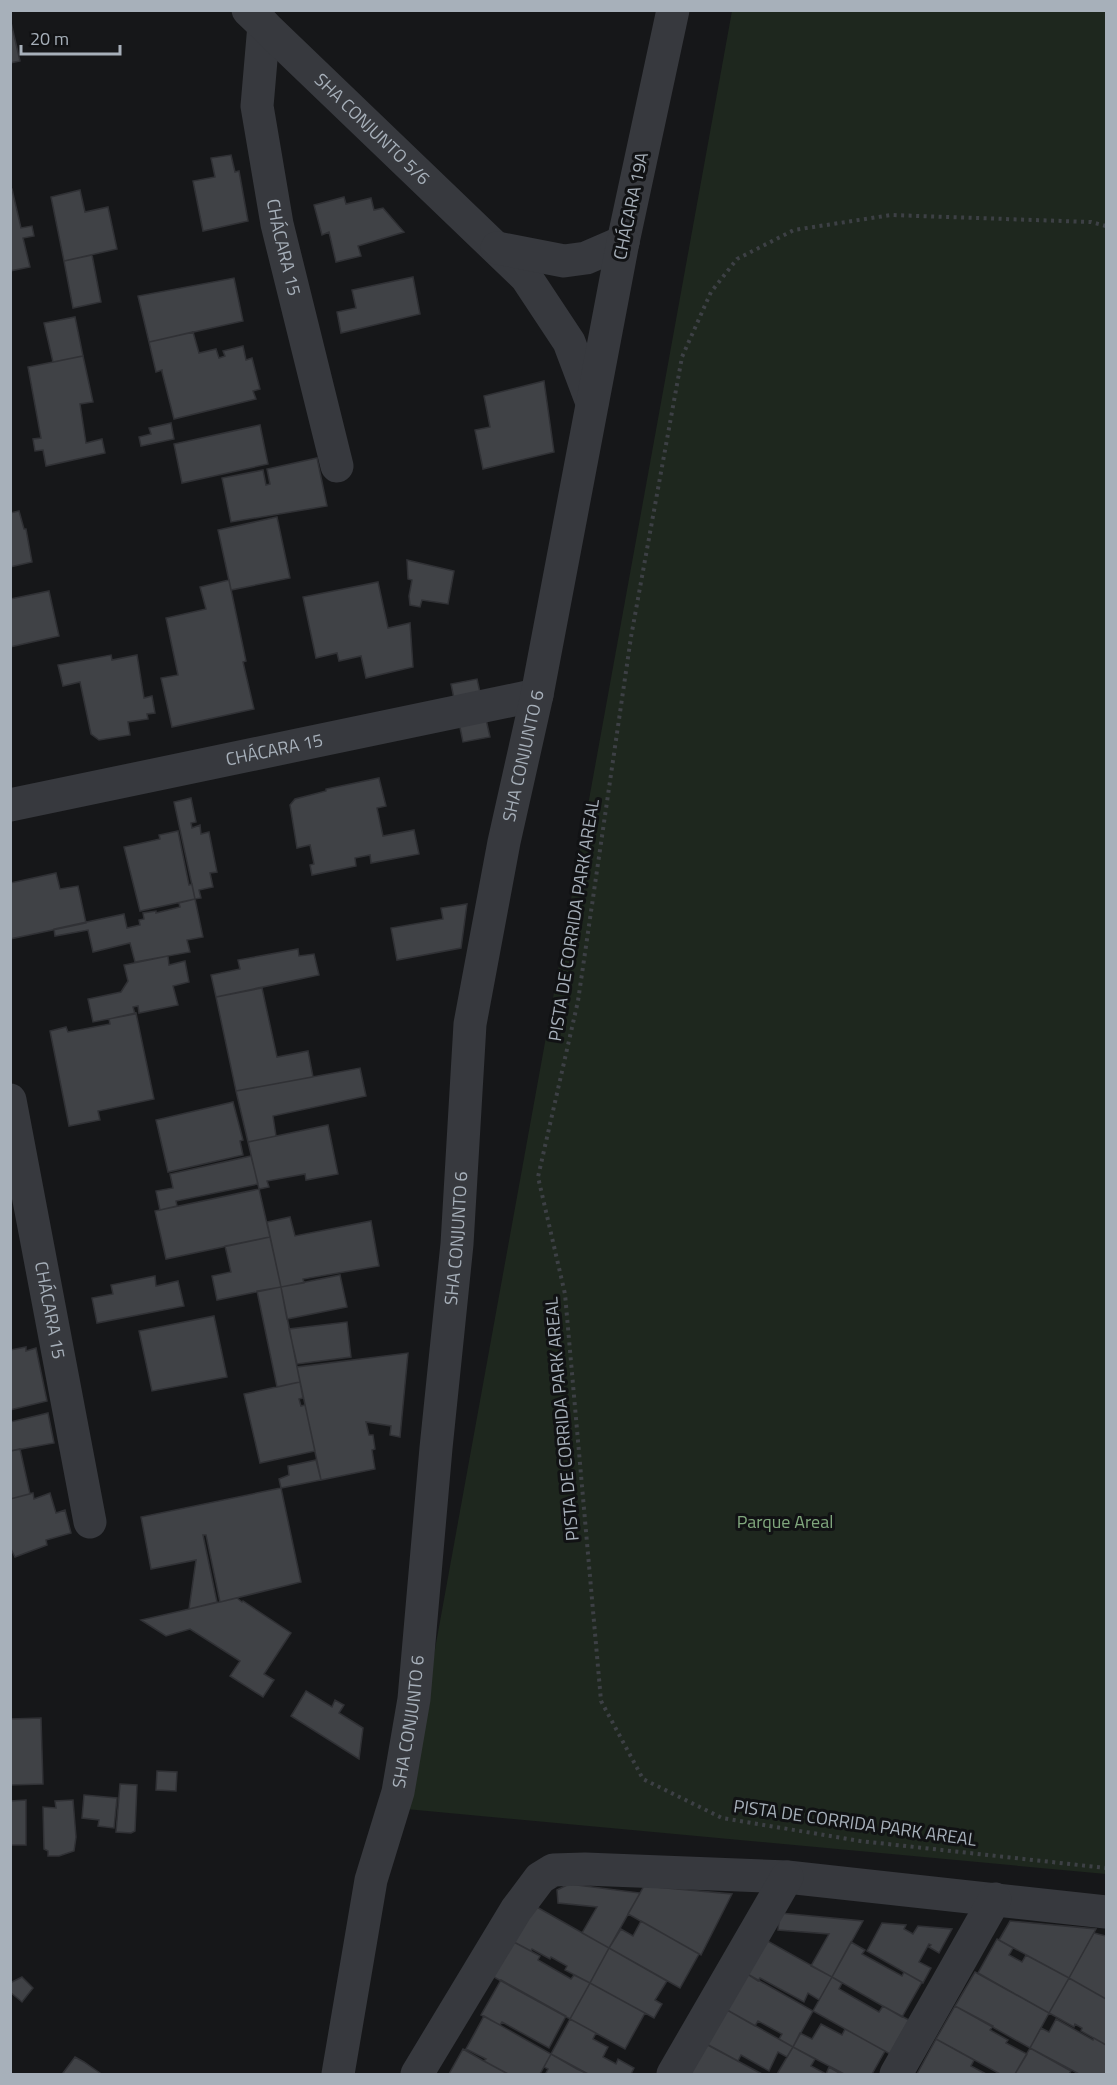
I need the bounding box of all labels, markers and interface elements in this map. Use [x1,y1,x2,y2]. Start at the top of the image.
scale bar [21,18,120,56]
text: 20 m [30,25,69,52]
street label: SHA CONJUNTO 5/6 [308,66,436,191]
street label: CHÁCARA 19A [606,149,655,262]
street label: CHÁCARA 15 [260,197,308,298]
street label: SHA CONJUNTO 6 [495,687,551,824]
street label: CHÁCARA 15 [223,726,325,773]
street label: PISTA DE CORRIDA PARK AREAL [541,796,606,1043]
street label: SHA CONJUNTO 6 [437,1170,474,1306]
street label: CHÁCARA 15 [28,1259,73,1361]
street label: PISTA DE CORRIDA PARK AREAL [537,1295,586,1542]
park label: Parque Areal [737,1508,833,1535]
street label: SHA CONJUNTO 6 [385,1654,431,1790]
street label: PISTA DE CORRIDA PARK AREAL [732,1792,979,1853]

